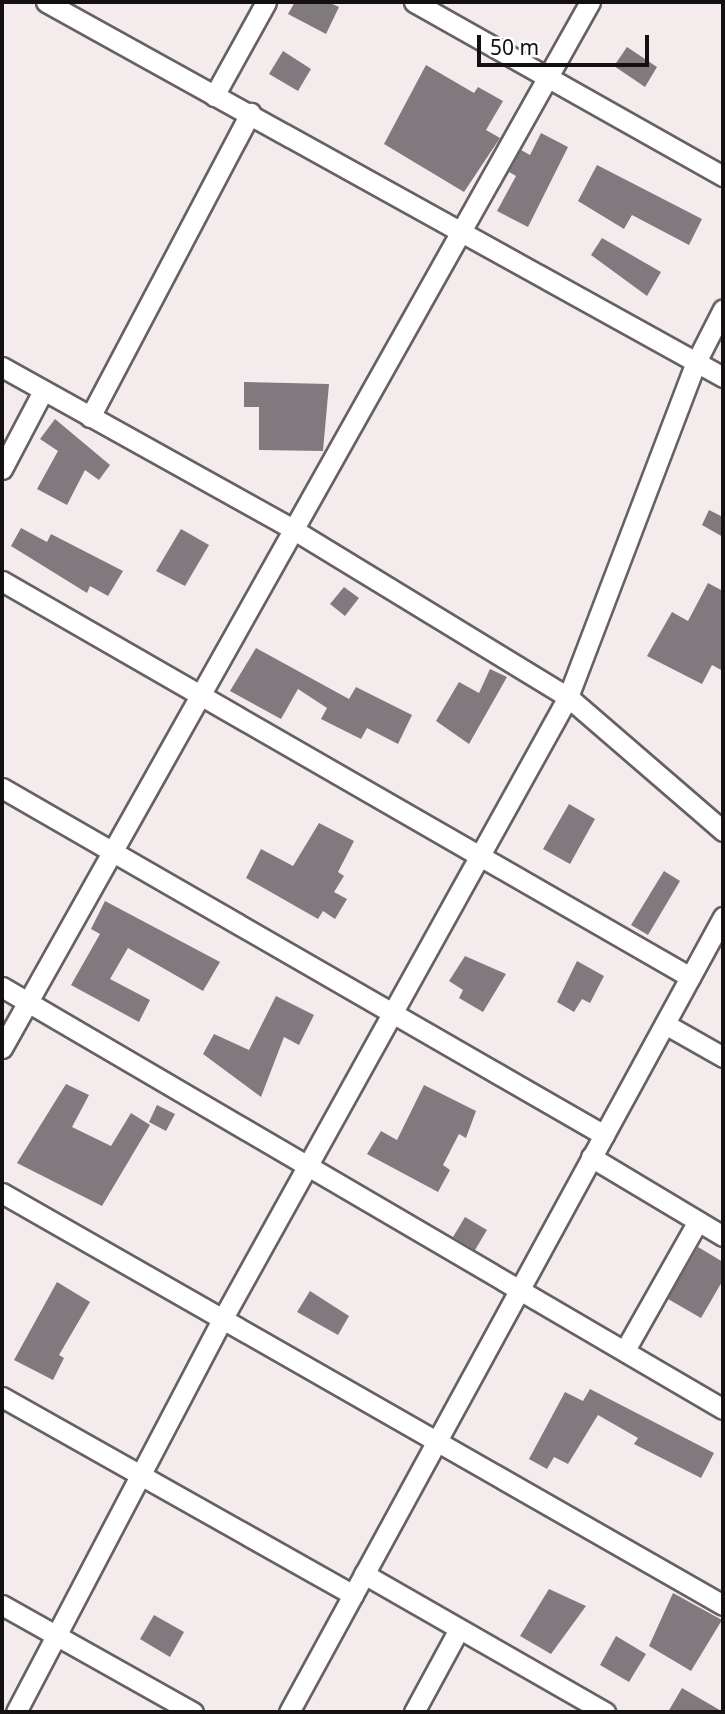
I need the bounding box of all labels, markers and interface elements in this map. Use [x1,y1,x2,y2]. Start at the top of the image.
scale bar [480,21,652,65]
text: 50 m [490,33,539,61]

